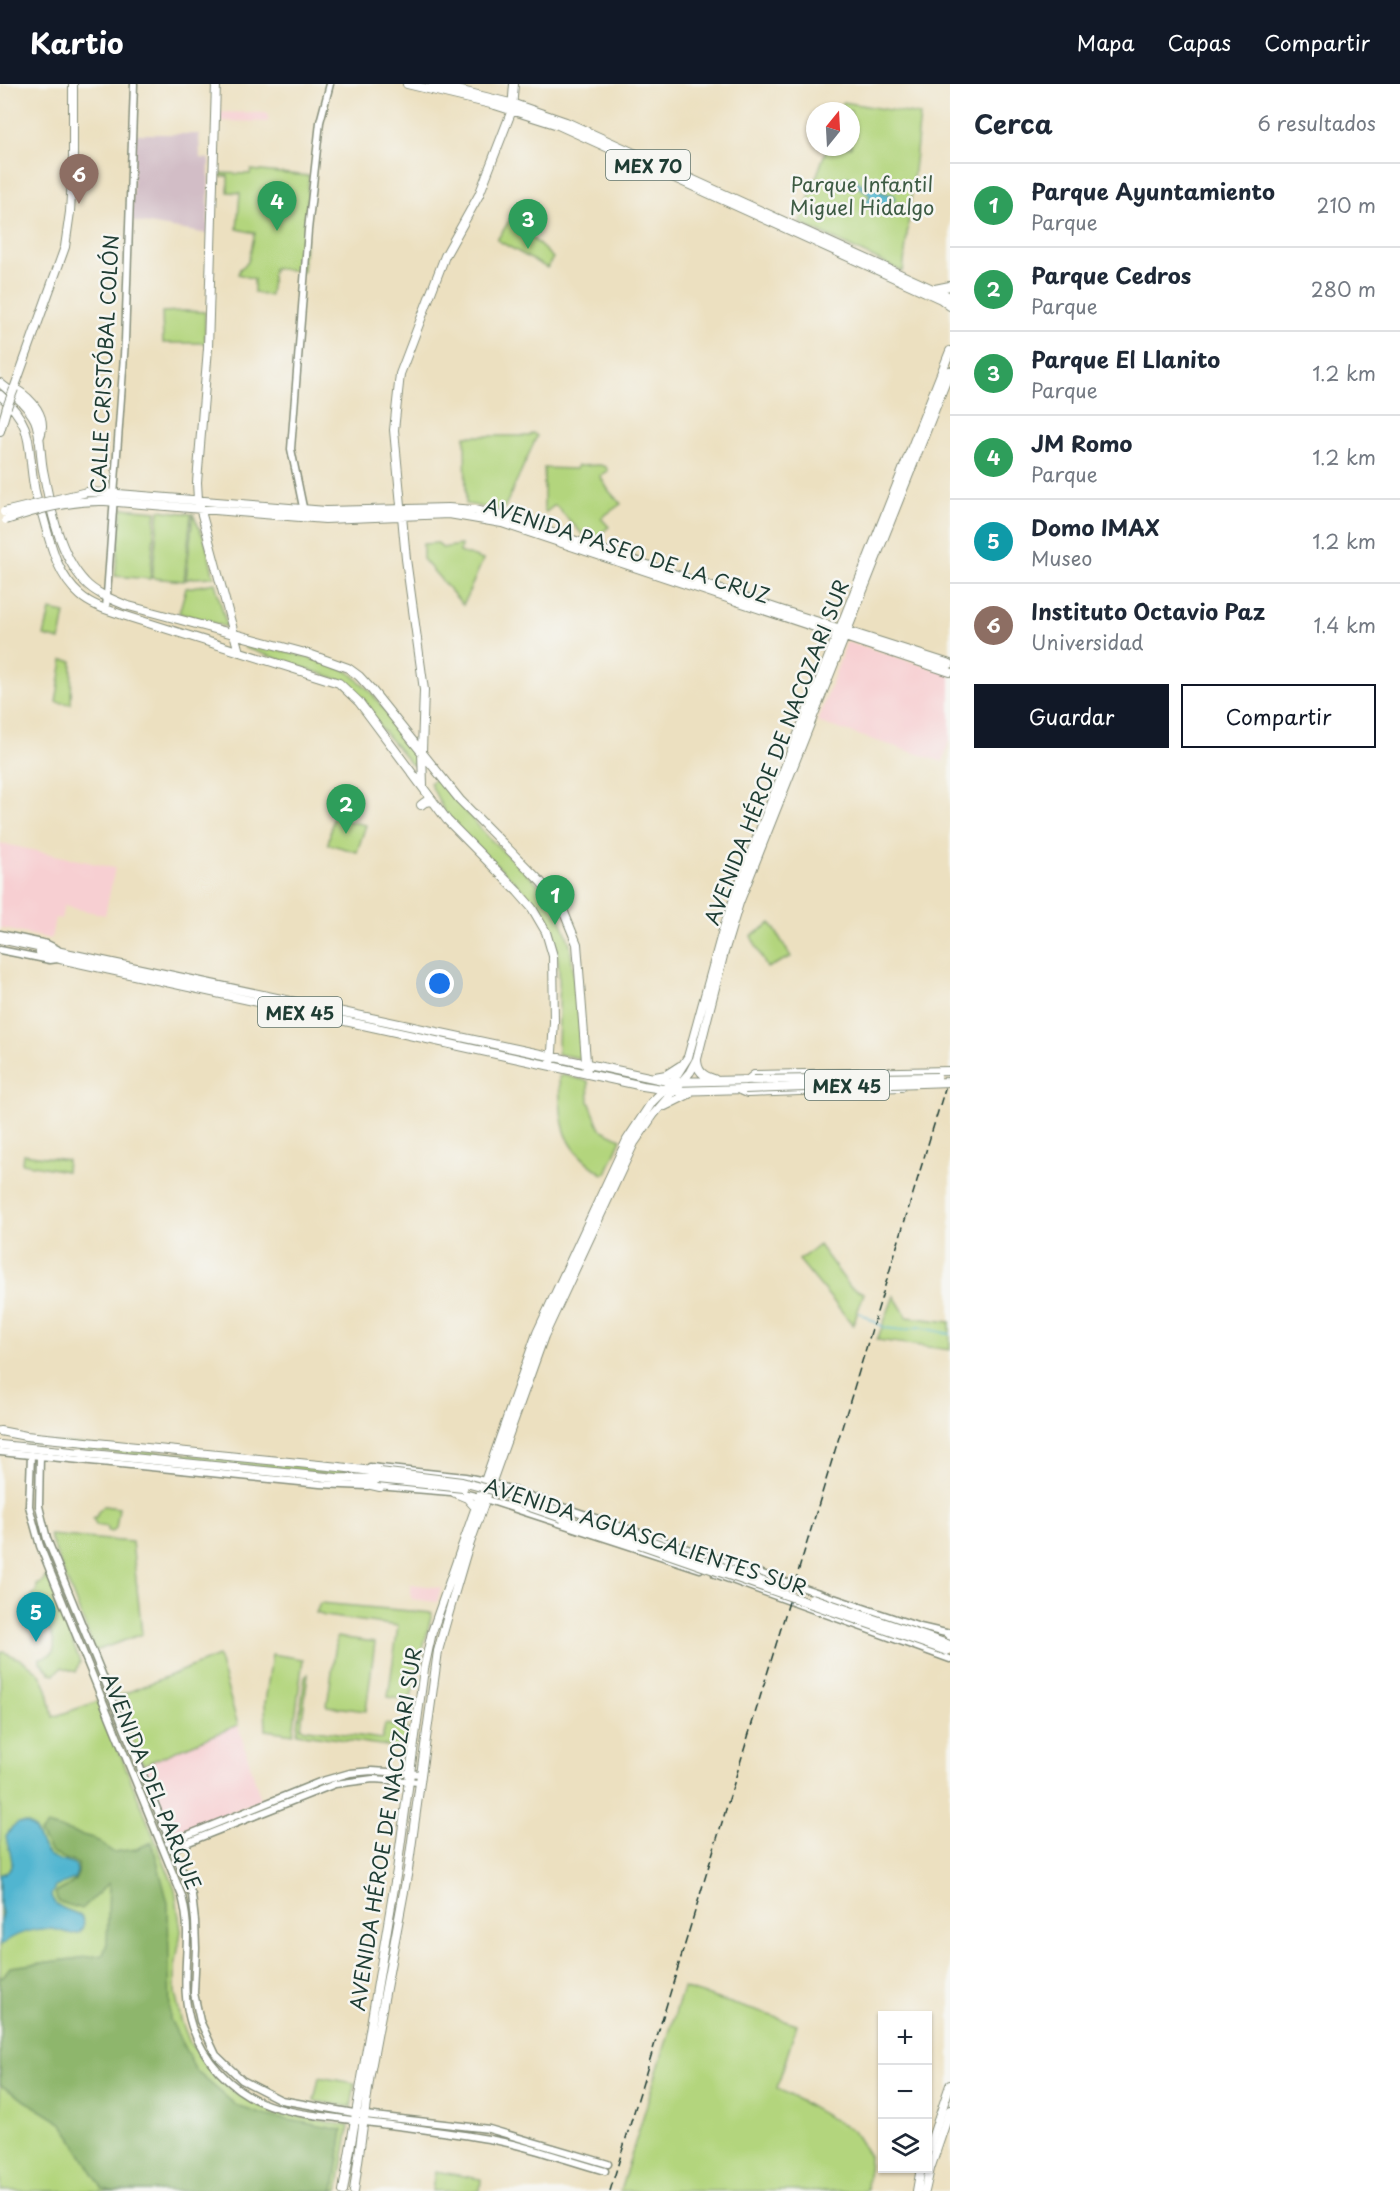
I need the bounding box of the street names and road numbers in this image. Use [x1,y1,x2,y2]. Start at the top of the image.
road number: MEX 70 [606,150,690,180]
street label: CALLE CRISTÓBAL COLÓN [82,234,126,494]
street label: AVENIDA PASEO DE LA CRUZ [480,490,774,610]
street label: AVENIDA HÉROE DE NACOZARI SUR [696,575,856,929]
road number: MEX 45 [258,997,342,1027]
road number: MEX 45 [805,1070,889,1100]
street label: AVENIDA AGUASCALIENTES SUR [481,1470,811,1602]
street label: AVENIDA HÉROE DE NACOZARI SUR [341,1645,429,2013]
street label: AVENIDA DEL PARQUE [95,1668,209,1894]

